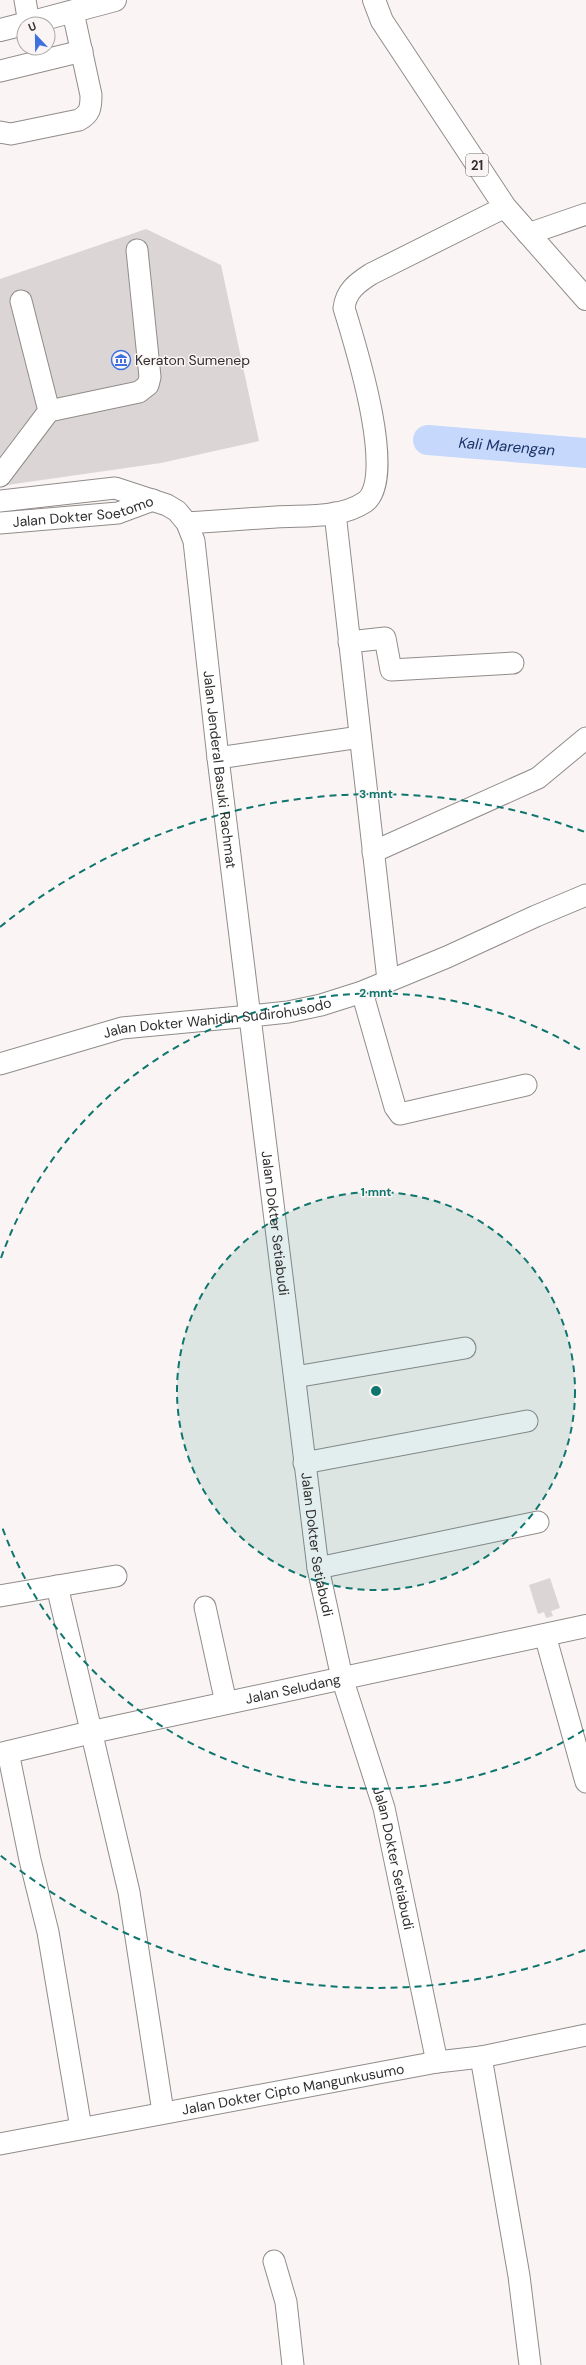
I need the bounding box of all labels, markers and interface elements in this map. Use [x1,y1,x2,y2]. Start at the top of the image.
north arrow [16,16,56,56]
text: U [26,19,38,35]
road number: 21 [466,154,488,176]
museum icon: Keraton Sumenep [110,349,132,371]
place label: Keraton Sumenep [135,351,250,369]
water label: Kali Marengan [458,433,556,460]
street label: Jalan Dokter Soetomo [12,492,156,531]
street label: Jalan Jenderal Basuki Rachmat [199,670,241,869]
text: 3 mnt [359,786,393,802]
text: 2 mnt [359,985,393,1001]
street label: Jalan Dokter Wahidin Sudirohusodo [101,993,334,1042]
street label: Jalan Dokter Setiabudi [258,1150,293,1296]
text: 1 mnt [360,1184,392,1200]
centre of rings [369,1384,383,1398]
street label: Jalan Dokter Setiabudi [297,1471,337,1618]
street label: Jalan Seludang [244,1670,342,1708]
street label: Jalan Dokter Setiabudi [369,1785,418,1931]
street label: Jalan Dokter Cipto Mangunkusumo [180,2059,406,2119]

